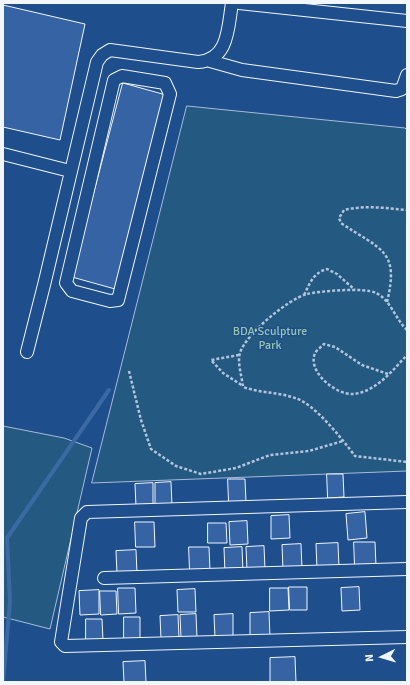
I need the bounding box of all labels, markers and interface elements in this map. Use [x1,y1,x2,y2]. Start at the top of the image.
park label: BDA Sculpture Park [233,325,307,353]
north arrow [362,637,402,677]
text: N [363,654,376,662]

